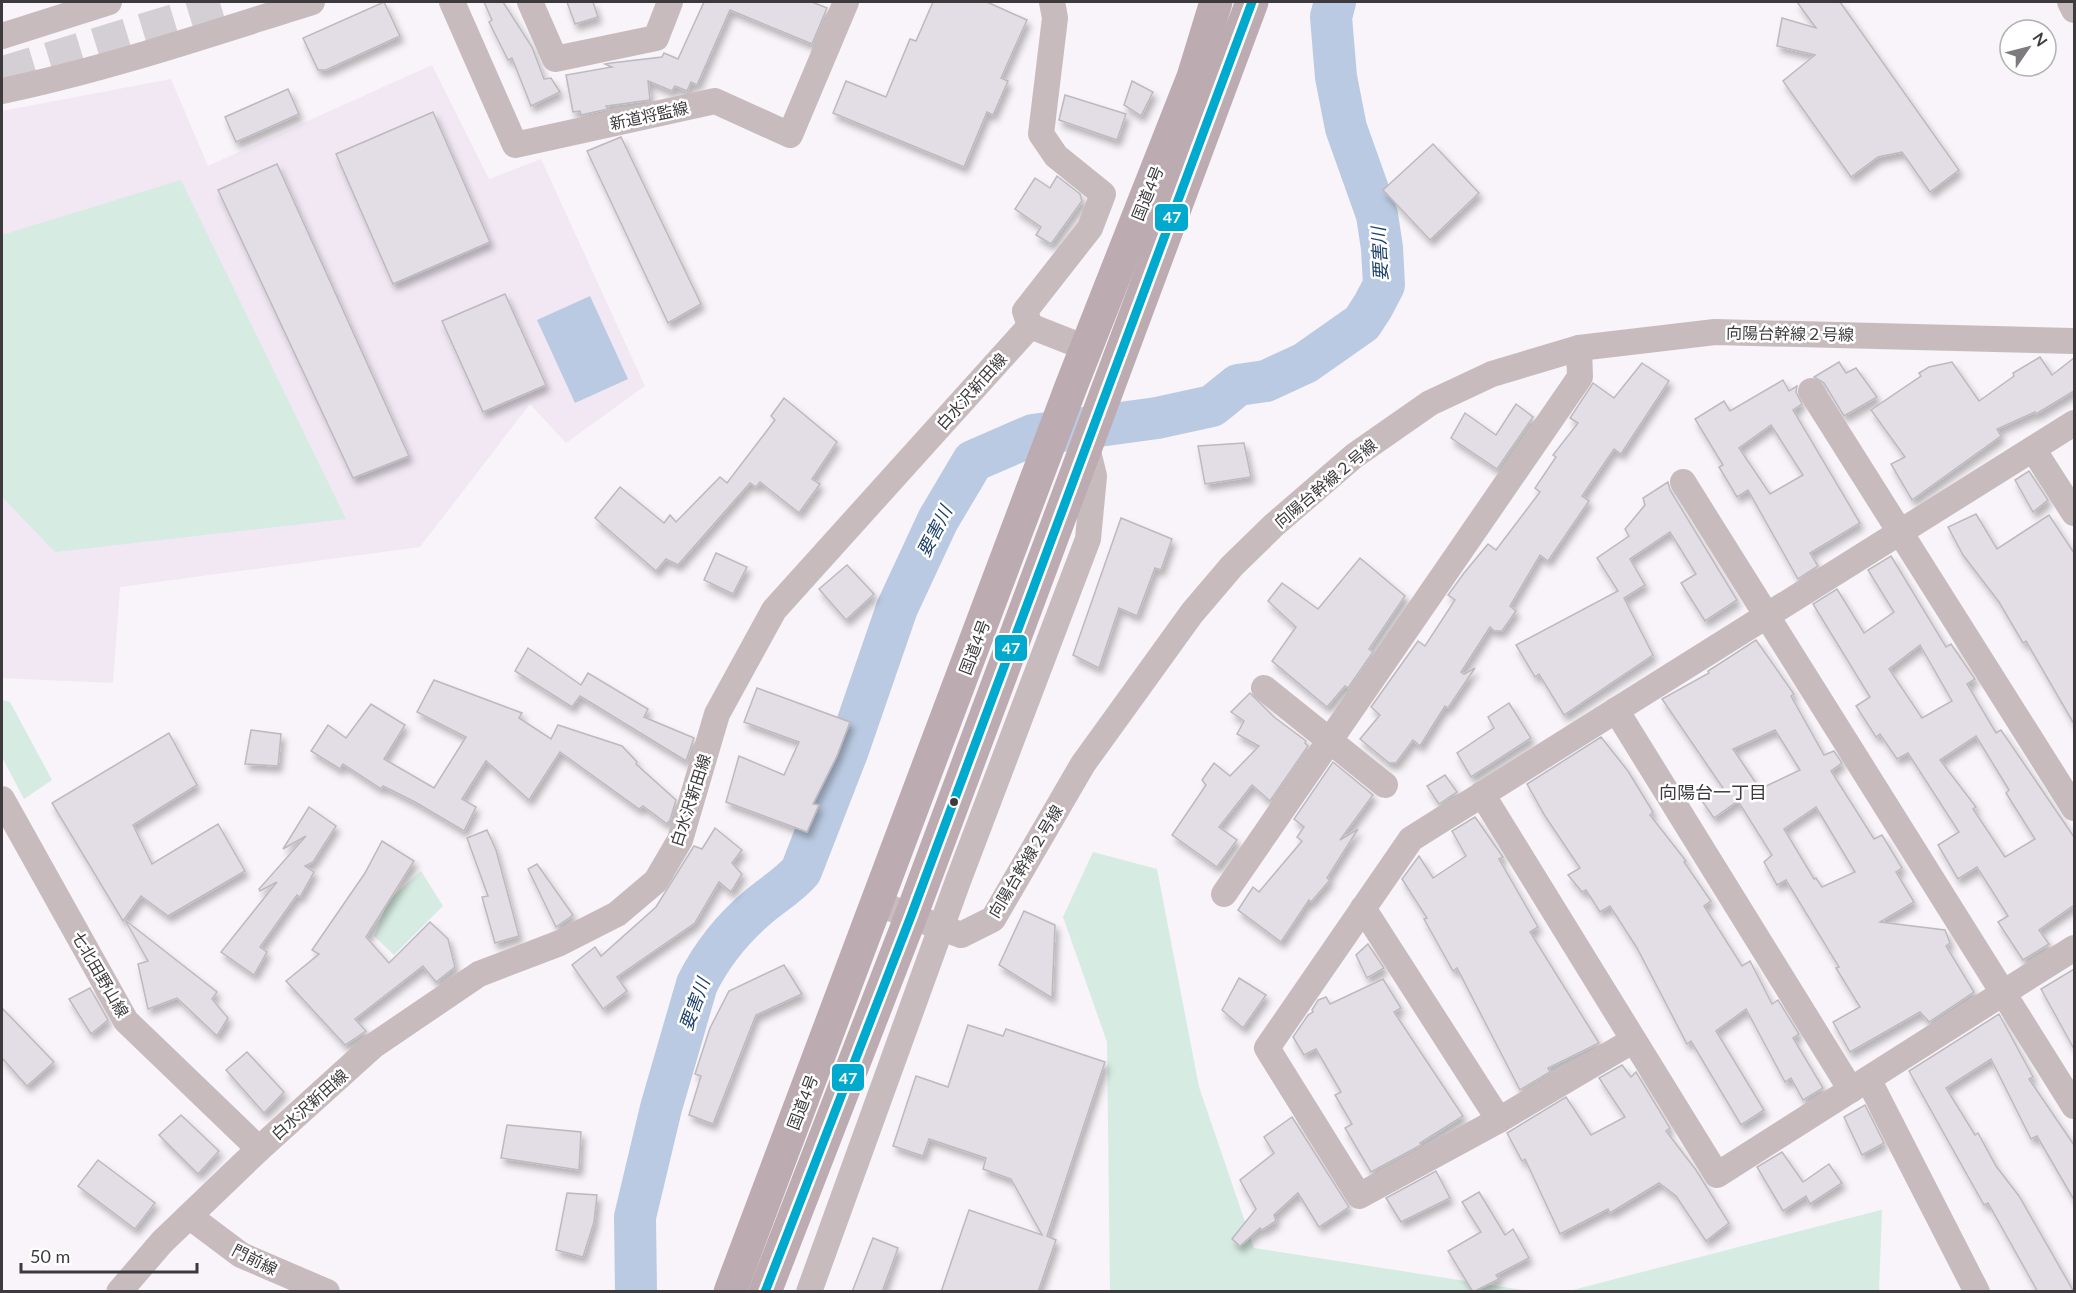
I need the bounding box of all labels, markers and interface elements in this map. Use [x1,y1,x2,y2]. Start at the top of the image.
north arrow [1998,18,2058,78]
text: N [2029,29,2052,50]
street label: 新道将監線 [608,97,690,133]
street label: 国道4号 [1127,163,1167,223]
line badge: 47 [1154,203,1189,232]
text: 47 [1163,207,1181,226]
water label: 要害川 [1366,224,1391,282]
street label: 向陽台幹線２号線 [1726,322,1854,344]
street label: 白水沢新田線 [932,349,1010,433]
street label: 向陽台幹線２号線 [1270,435,1380,531]
water label: 要害川 [912,500,957,560]
street label: 国道4号 [955,617,993,677]
line badge: 47 [994,634,1028,662]
text: 47 [1002,638,1020,657]
street label: 白水沢新田線 [666,751,714,849]
district label: 向陽台一丁目 [1659,781,1767,803]
unlabelled marker [948,796,960,808]
street label: 向陽台幹線２号線 [984,801,1066,921]
street label: 七北田野山線 [69,928,133,1020]
water label: 要害川 [674,973,714,1033]
line badge: 47 [831,1063,865,1092]
street label: 白水沢新田線 [267,1065,351,1143]
text: 47 [839,1068,857,1087]
street label: 国道4号 [783,1072,821,1132]
scale bar [21,1236,196,1274]
street label: 門前線 [229,1240,281,1278]
text: 50 m [30,1245,70,1267]

